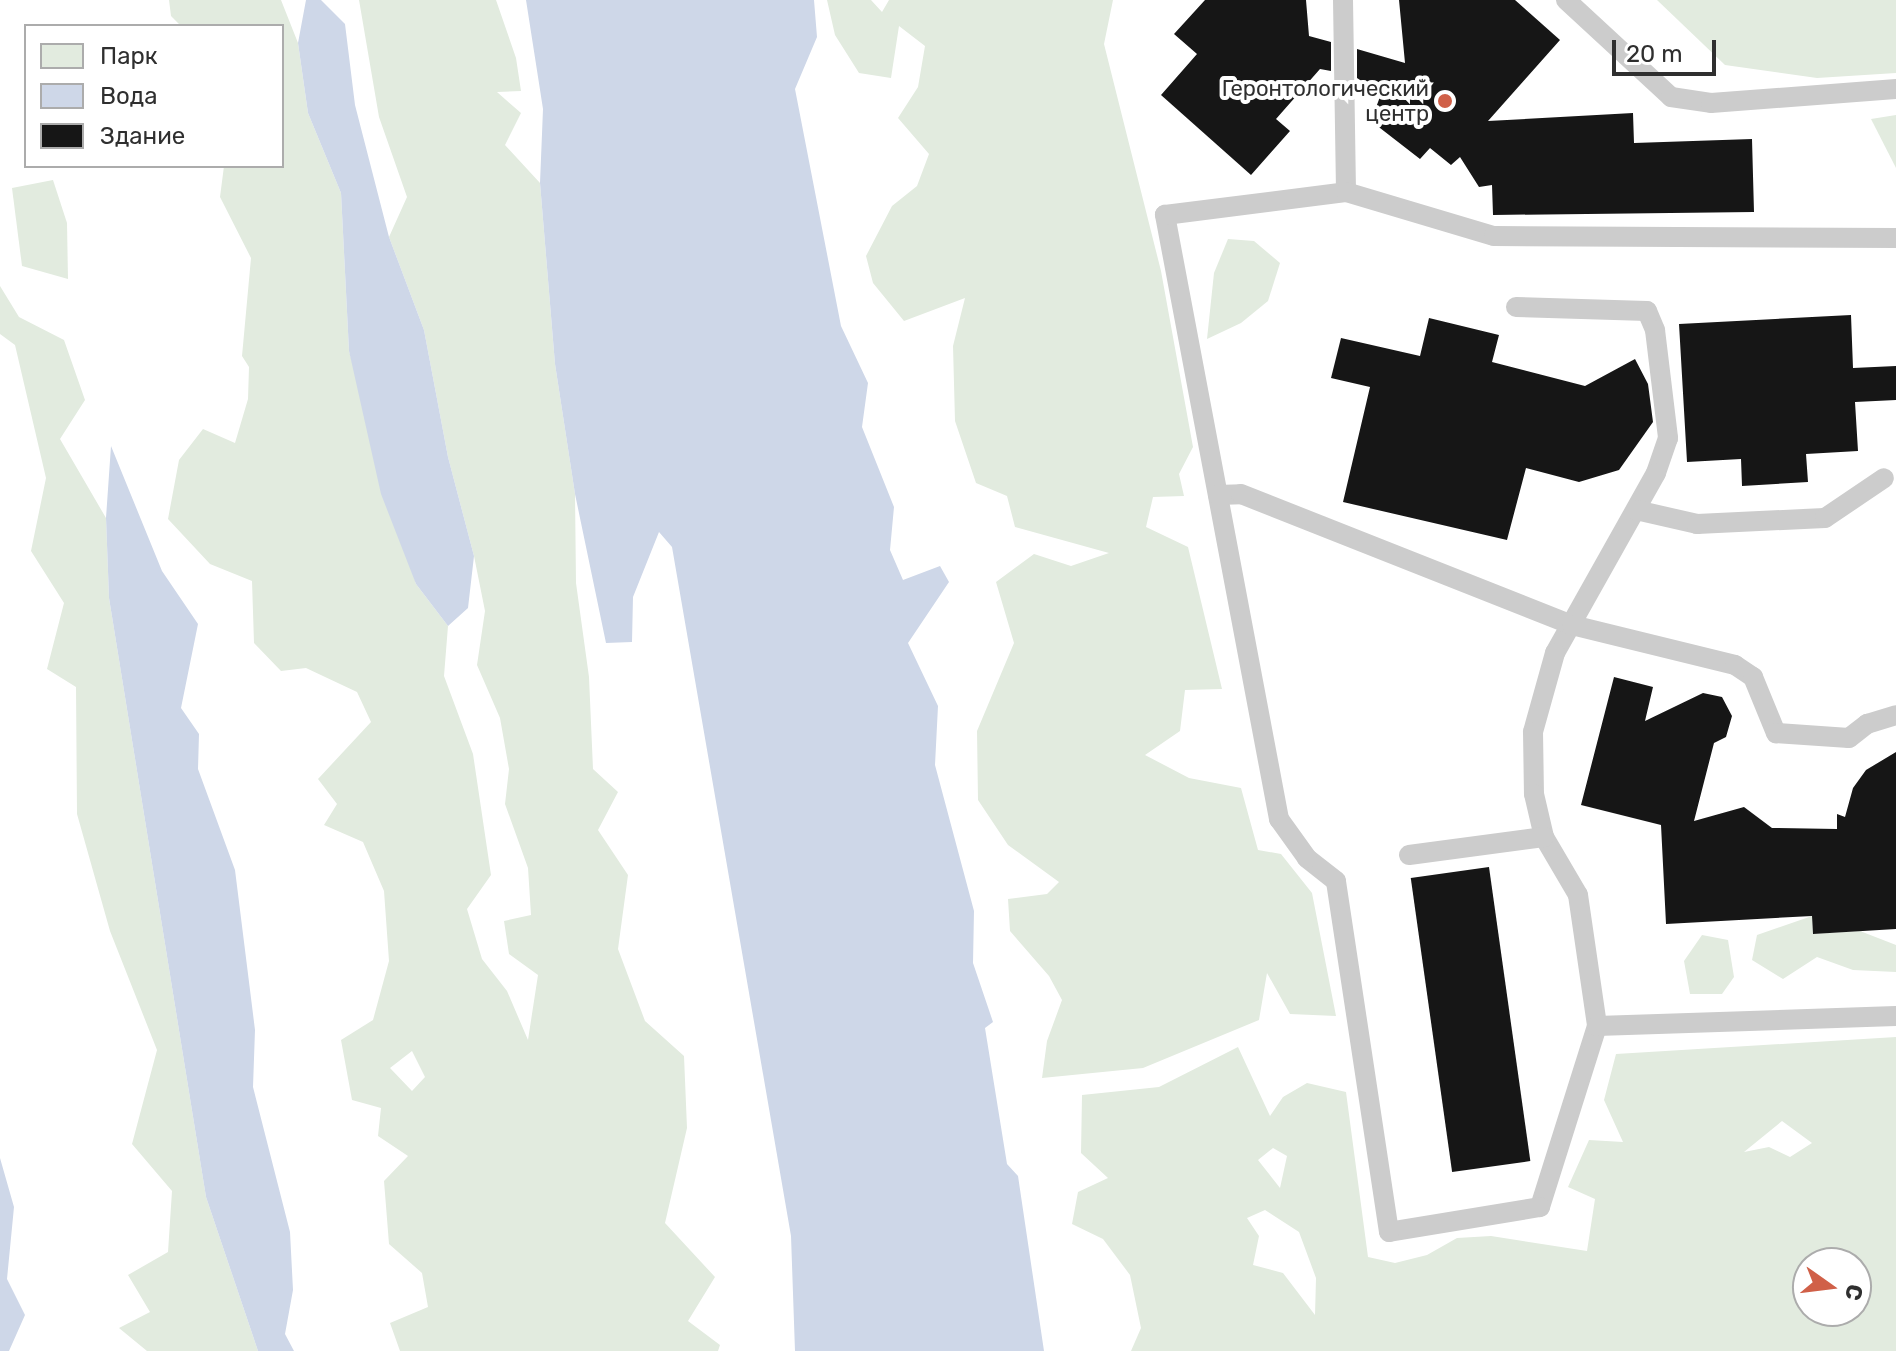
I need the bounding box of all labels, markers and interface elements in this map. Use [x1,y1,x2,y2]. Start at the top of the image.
legend [24,24,284,168]
scale bar [1616,24,1720,74]
text: 20 m [1626,40,1683,68]
text: Парк [100,42,158,70]
place label: Геронтологический центр [1222,75,1429,126]
text: Вода [100,82,157,110]
marker: Геронтологический центр [1436,92,1454,110]
text: Здание [100,122,185,150]
north arrow [1792,1247,1872,1327]
text: С [1839,1282,1869,1303]

